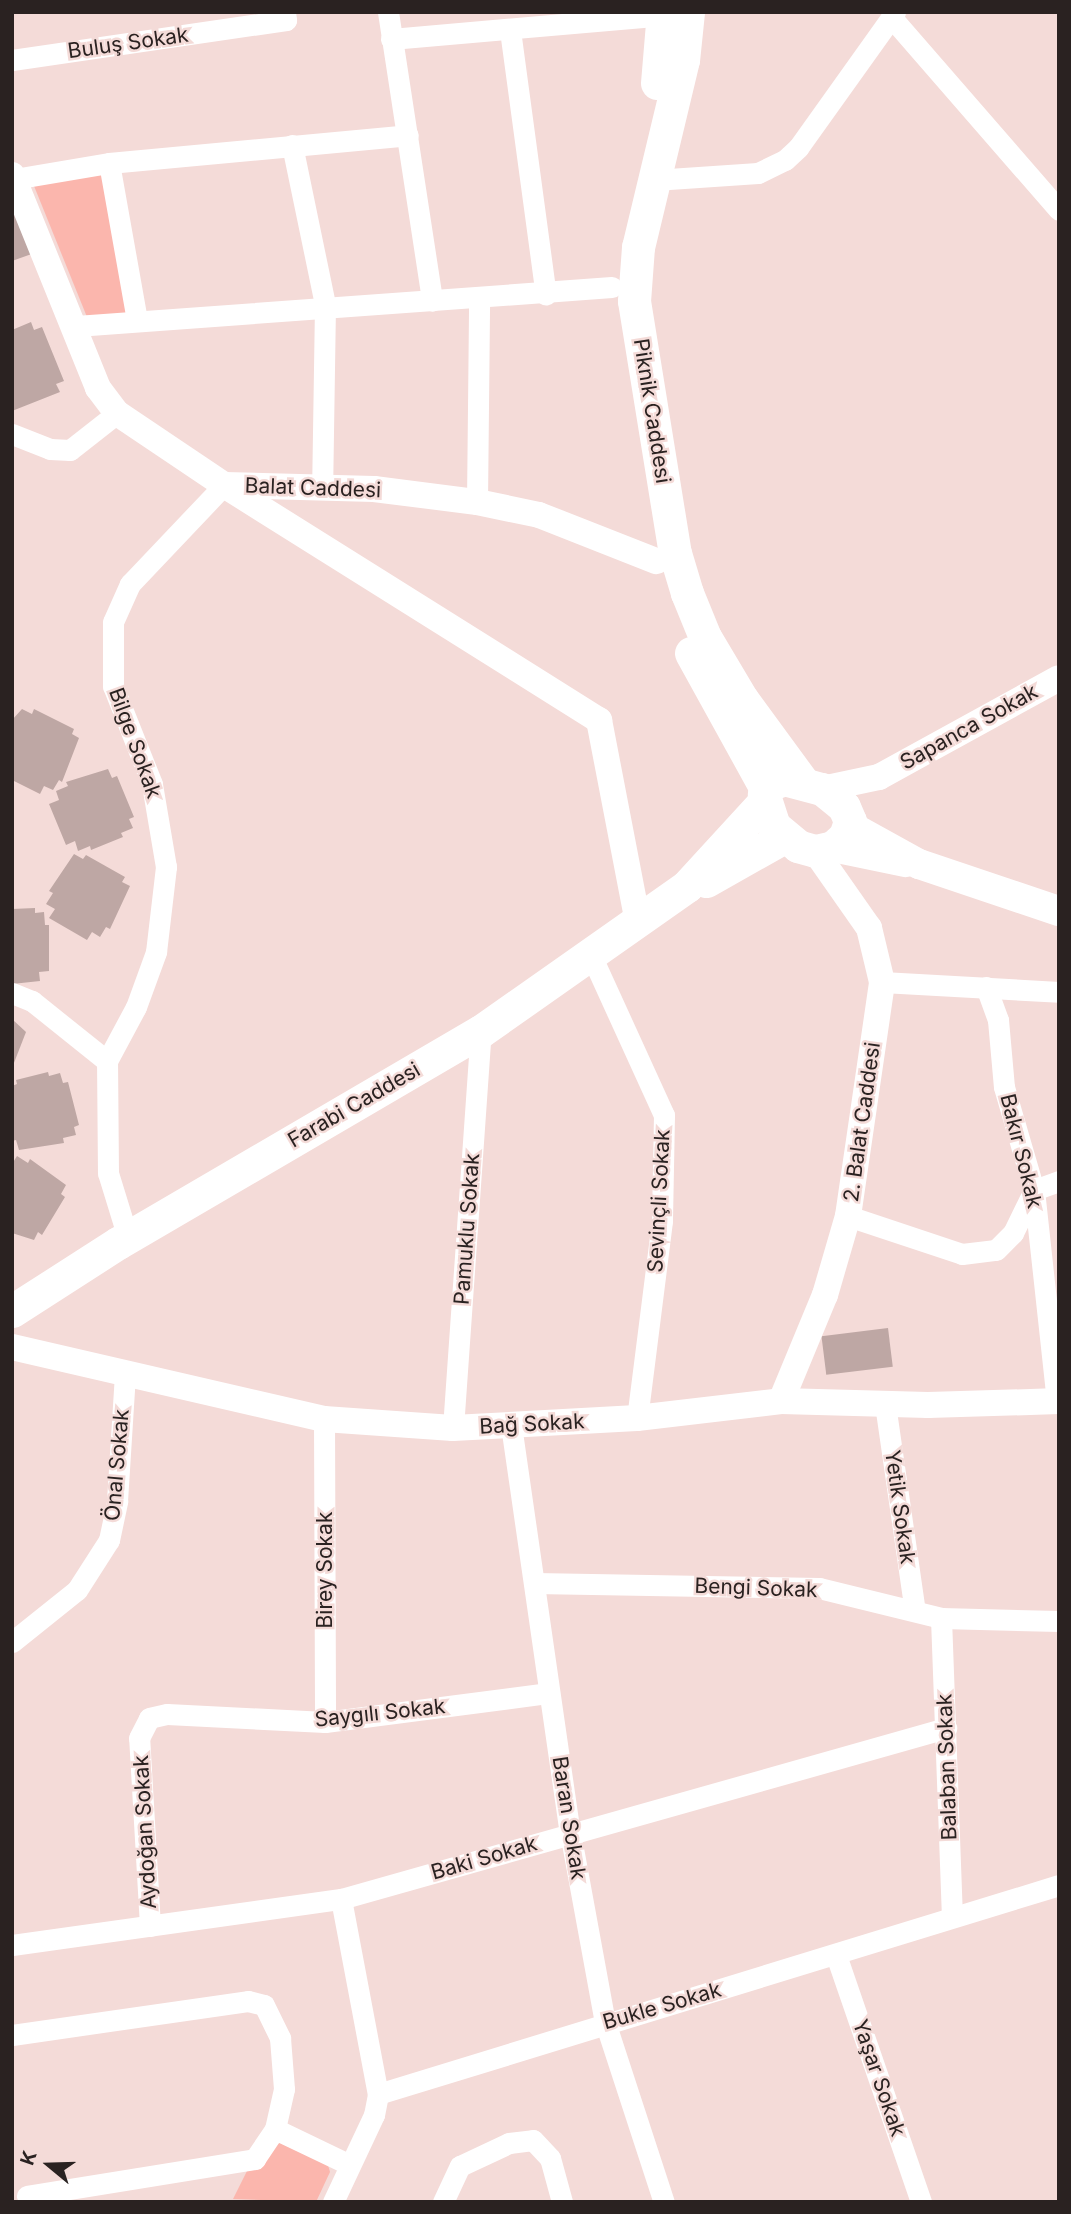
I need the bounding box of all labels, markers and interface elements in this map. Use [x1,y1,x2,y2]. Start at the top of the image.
street label: Buluş Sokak [66,22,190,64]
street label: Piknik Caddesi [628,337,676,485]
street label: Balat Caddesi [244,473,382,503]
street label: Sapanca Sokak [896,679,1042,775]
street label: Bilge Sokak [103,684,167,802]
street label: 2. Balat Caddesi [838,1040,886,1204]
street label: Farabi Caddesi [283,1057,425,1153]
street label: Bakır Sokak [995,1091,1047,1211]
street label: Sevinçli Sokak [643,1129,675,1273]
street label: Pamuklu Sokak [449,1152,485,1306]
street label: Önal Sokak [100,1408,134,1522]
street label: Bağ Sokak [479,1409,585,1439]
street label: Yetik Sokak [880,1448,920,1566]
street label: Birey Sokak [312,1512,338,1628]
street label: Bengi Sokak [694,1573,818,1603]
street label: Balaban Sokak [932,1693,962,1841]
street label: Saygılı Sokak [313,1694,447,1732]
street label: Aydoğan Sokak [128,1755,162,1909]
street label: Baran Sokak [547,1755,591,1881]
street label: Baki Sokak [428,1831,540,1885]
street label: Bukle Sokak [600,1977,724,2035]
street label: Yaşar Sokak [847,2016,911,2140]
north arrow [14,2130,84,2200]
text: K [16,2148,42,2168]

